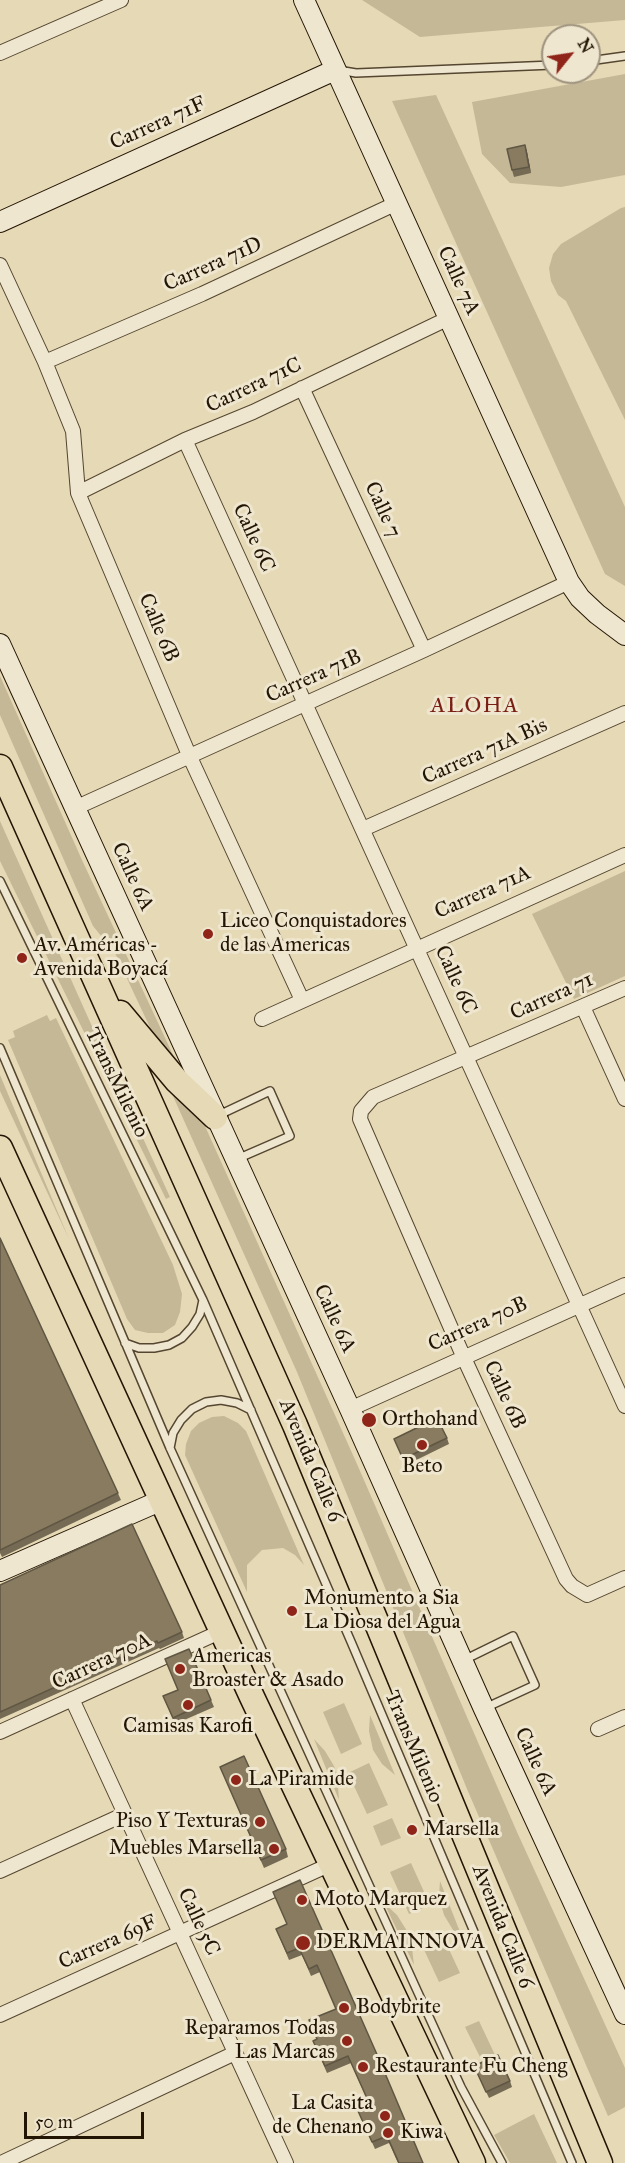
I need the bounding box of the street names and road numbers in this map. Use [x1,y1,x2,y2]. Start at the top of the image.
street label: Carrera 71F [106,92,210,156]
street label: Carrera 71D [160,232,266,298]
street label: Calle 7A [431,243,485,319]
street label: Carrera 71C [202,353,306,419]
street label: Calle 7 [358,478,406,542]
street label: Calle 6C [226,500,280,576]
street label: Calle 6B [132,590,184,666]
street label: Carrera 71B [262,645,366,709]
street label: Carrera 71A Bis [419,713,551,791]
street label: Calle 6A [105,839,159,915]
street label: Carrera 71A [431,861,535,925]
street label: Calle 6C [428,942,482,1018]
street label: Carrera 71 [507,968,597,1026]
street label: TransMilenio [79,1024,153,1142]
street label: Calle 6A [307,1281,361,1357]
street label: Carrera 70B [424,1292,532,1358]
street label: Calle 6B [477,1357,531,1433]
street label: Avenida Calle 6 [273,1396,347,1526]
street label: Carrera 70A [48,1628,156,1696]
street label: TransMilenio [378,1687,448,1807]
street label: Calle 6A [508,1724,562,1800]
street label: Avenida Calle 6 [466,1861,538,1993]
street label: Calle 5C [171,1884,225,1960]
street label: Carrera 69F [55,1910,161,1976]

